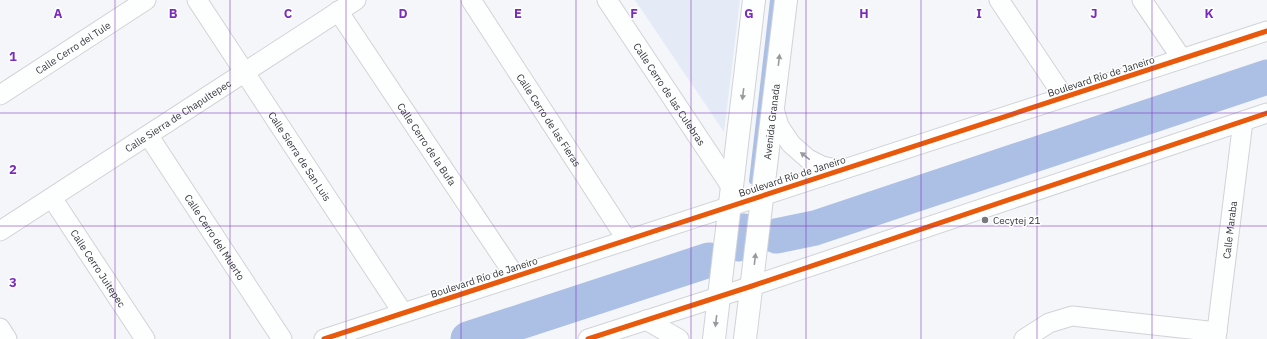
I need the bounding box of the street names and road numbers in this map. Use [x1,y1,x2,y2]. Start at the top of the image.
street label: Calle Cerro del Tule [33,18,114,77]
street label: Calle Cerro de las Culebras [630,41,708,148]
street label: Boulevard Río de Janeiro [1046,53,1157,100]
street label: Calle Cerro de las Fieras [514,71,584,169]
street label: Calle Sierra de Chapultepec [123,77,234,155]
street label: Avenida Granada [761,82,783,160]
street label: Calle Cerro de la Bufa [394,100,459,189]
street label: Calle Sierra de San Luis [265,109,334,204]
street label: Boulevard Río de Janeiro [737,153,848,200]
street label: Calle Cerro del Muerto [182,192,248,283]
street label: Calle Maraba [1220,199,1240,260]
street label: Calle Cerro Juitepec [68,227,128,310]
street label: Boulevard Río de Janeiro [429,254,540,301]

